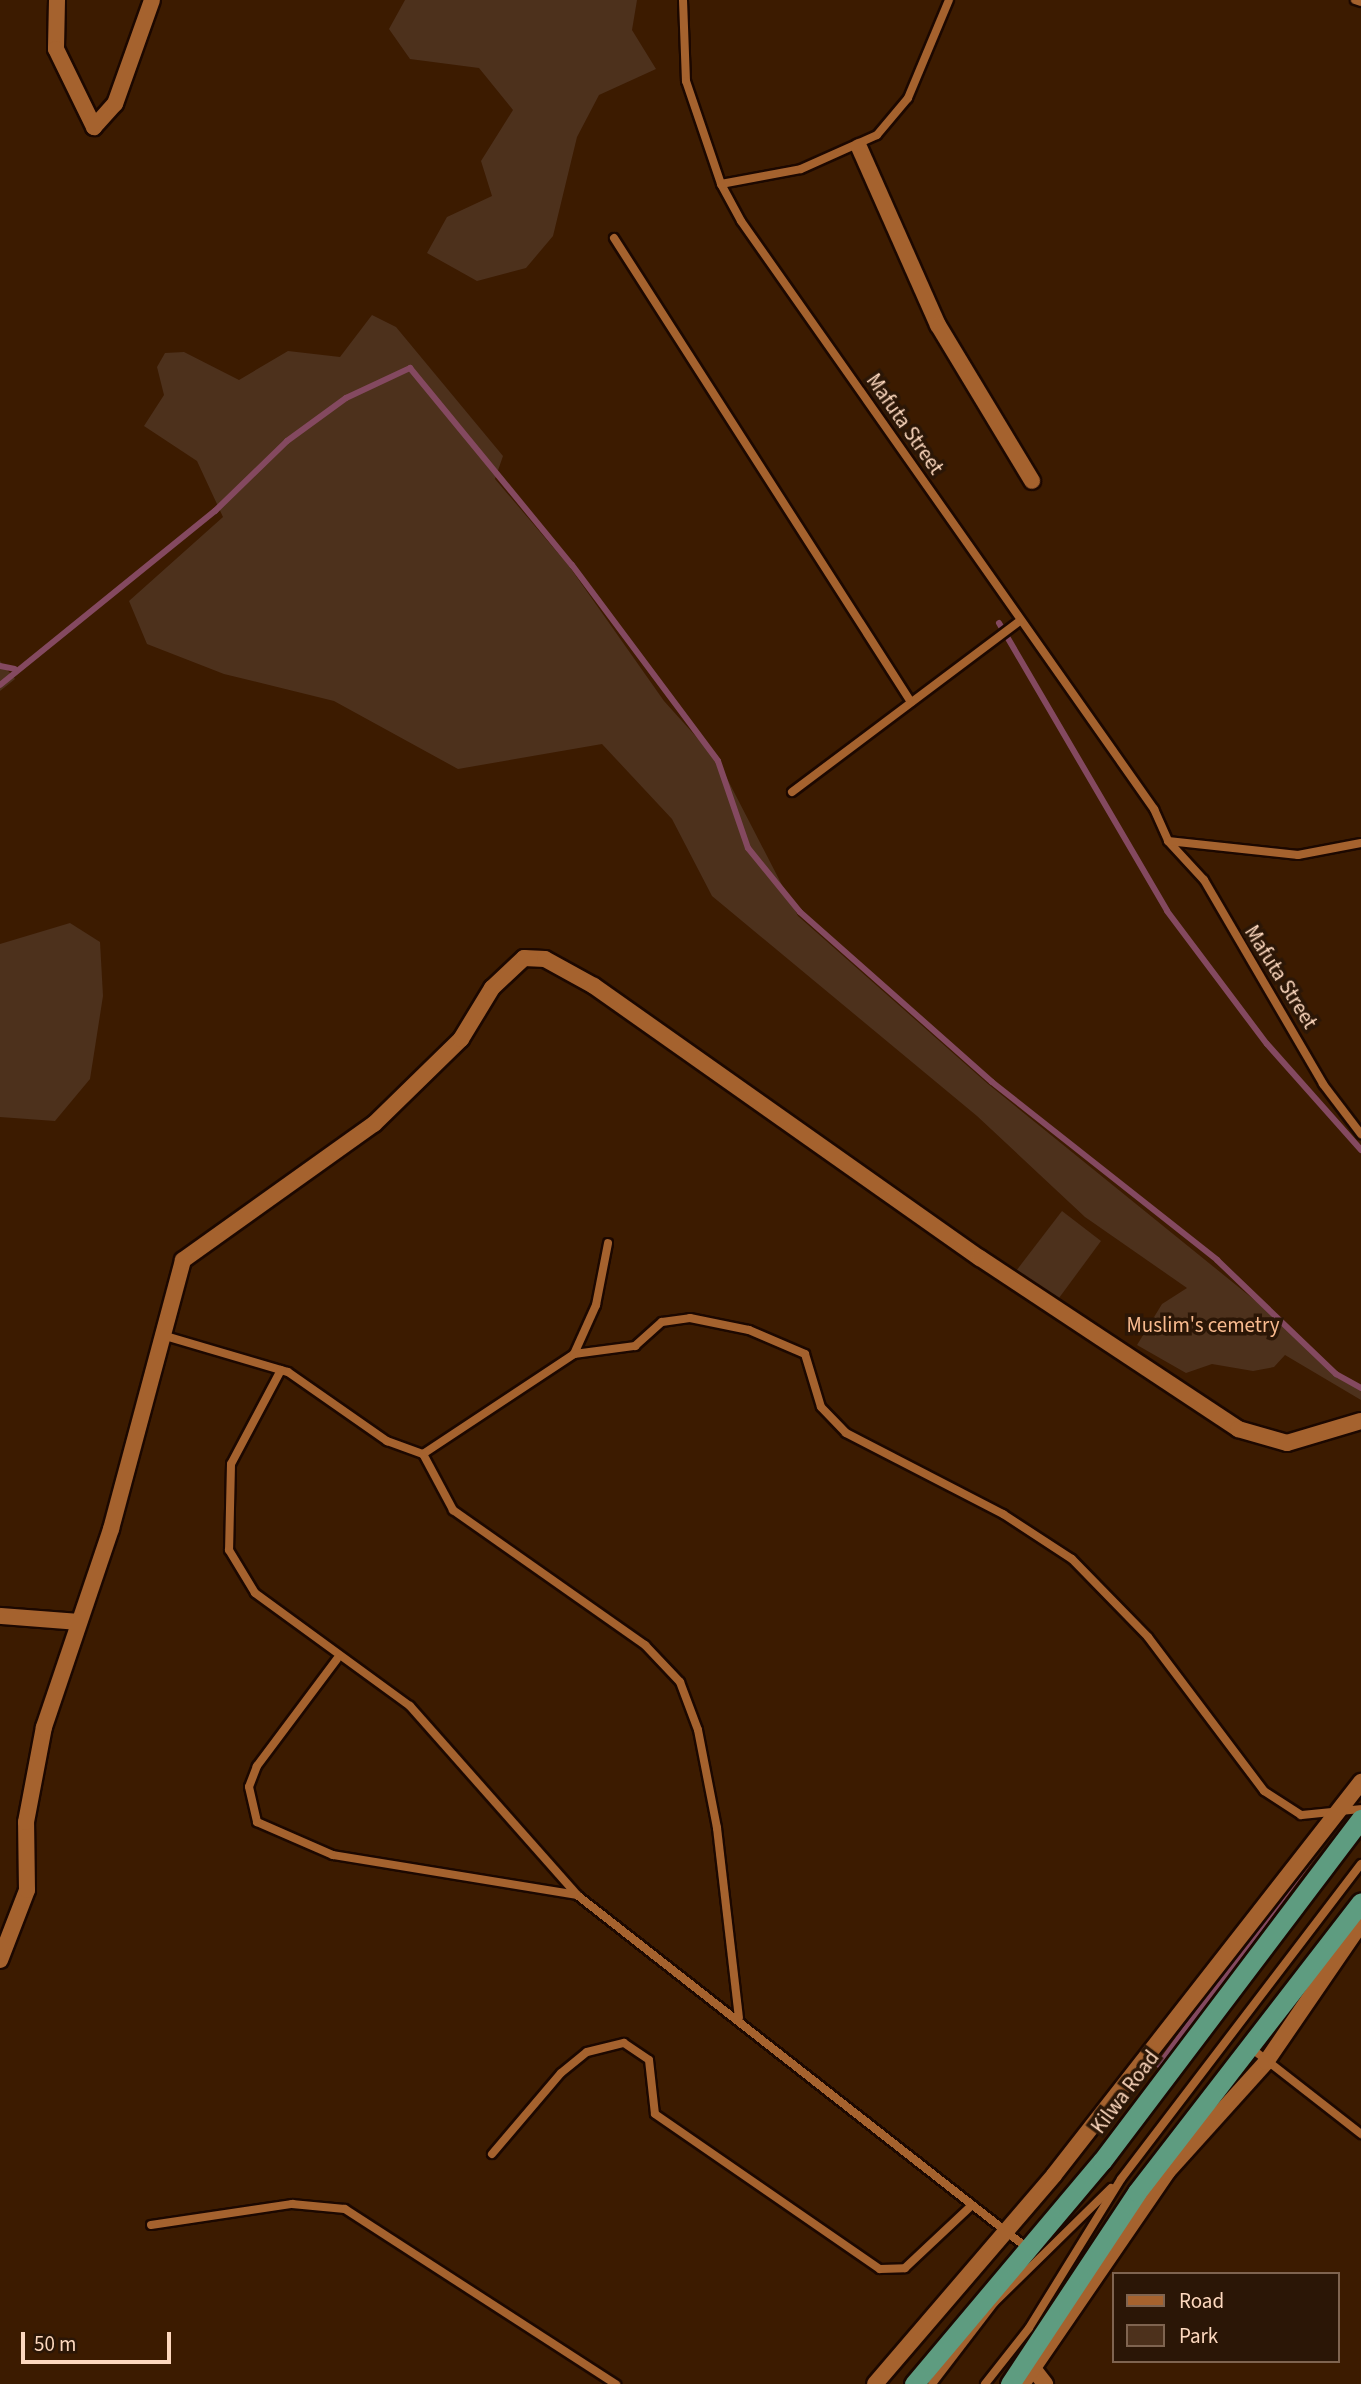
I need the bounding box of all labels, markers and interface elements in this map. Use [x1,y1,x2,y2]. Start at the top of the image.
street label: Mafuta Street [861,369,949,479]
street label: Mafuta Street [1239,921,1323,1033]
park label: Muslim's cemetry [1126,1312,1280,1338]
street label: Kilwa Road [1086,2046,1164,2138]
legend [1112,2272,1340,2363]
text: Road [1179,2286,1224,2316]
scale bar [24,2318,175,2362]
text: Park [1179,2321,1218,2351]
text: 50 m [34,2329,76,2359]

